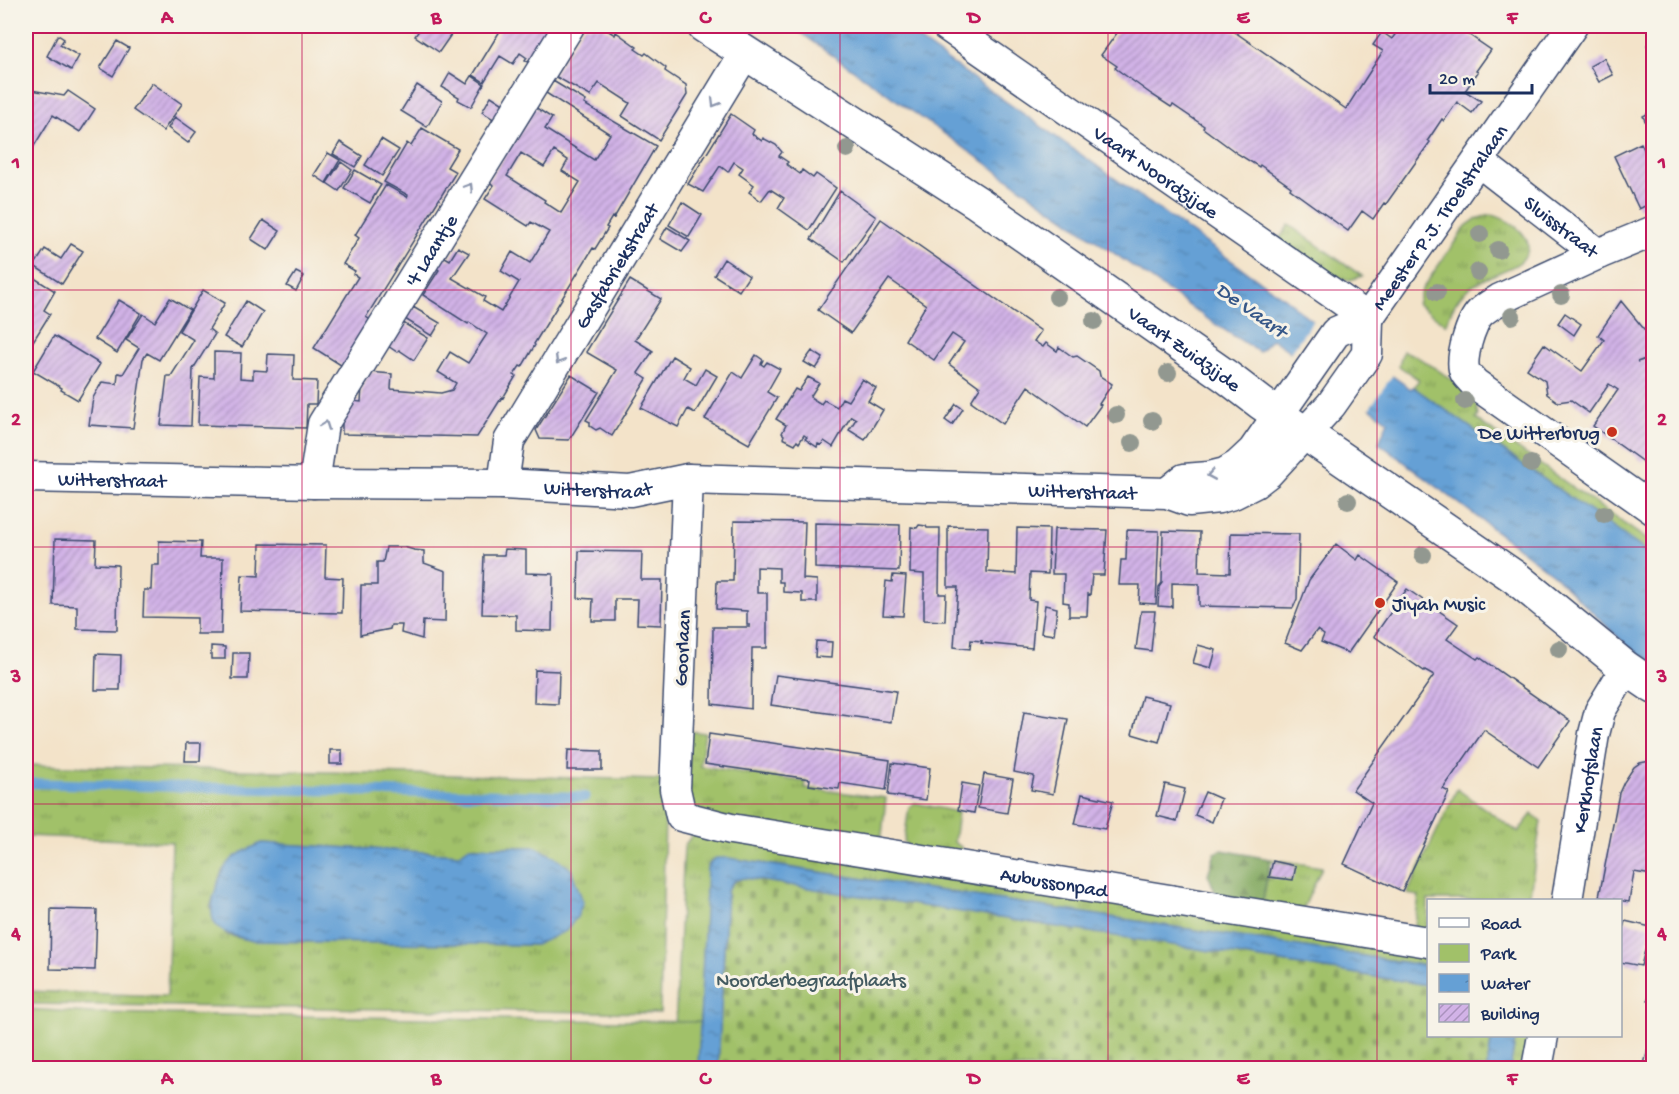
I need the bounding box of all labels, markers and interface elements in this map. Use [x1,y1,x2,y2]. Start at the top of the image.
text: A [160,8,175,31]
text: B [430,8,442,31]
text: C [699,8,713,31]
text: D [965,8,981,31]
text: E [1237,8,1251,31]
text: F [1506,8,1519,31]
scale bar [1430,57,1532,95]
text: 20 m [1439,70,1475,91]
one-way arrow [711,97,723,107]
street label: Meester P.J. Troelstralaan [1369,121,1515,316]
street label: Vaart Noordzijde [1087,122,1222,226]
text: 1 [11,153,20,176]
text: 1 [1657,153,1666,176]
one-way arrow [462,183,474,193]
street label: Sluisstraat [1518,193,1603,266]
street label: Gasfabriekstraat [572,199,667,334]
street label: 't Laantje [402,211,465,293]
water label: De Vaart [1210,279,1293,347]
street label: Vaart Zuidzijde [1121,303,1245,399]
one-way arrow [555,354,567,364]
text: 2 [11,410,21,433]
text: 2 [1657,410,1667,433]
one-way arrow [318,421,330,431]
place label: De Witterbrug [1476,424,1600,447]
marker: De Witterbrug [1605,425,1619,439]
one-way arrow [1207,469,1216,481]
street label: Witterstraat [58,470,168,495]
street label: Witterstraat [543,478,656,506]
street label: Witterstraat [1028,481,1138,507]
place label: Jiyah Music [1392,595,1486,618]
marker: Jiyah Music [1373,596,1387,610]
street label: Goorlaan [671,609,698,687]
text: 3 [10,667,21,690]
text: 3 [1656,667,1667,690]
street label: Kerkhofslaan [1570,724,1611,835]
street label: Aubussonpad [998,865,1111,905]
legend [1427,899,1622,1037]
text: Road [1481,915,1522,936]
text: 4 [10,924,21,947]
text: 4 [1656,924,1667,947]
text: Park [1480,945,1517,966]
park label: Noorderbegraafplaats [716,971,906,994]
text: Water [1481,975,1531,996]
text: Building [1480,1005,1540,1026]
text: A [160,1069,175,1092]
text: B [430,1069,442,1092]
text: C [699,1069,713,1092]
text: D [965,1069,981,1092]
text: E [1237,1069,1251,1092]
text: F [1506,1069,1519,1092]

